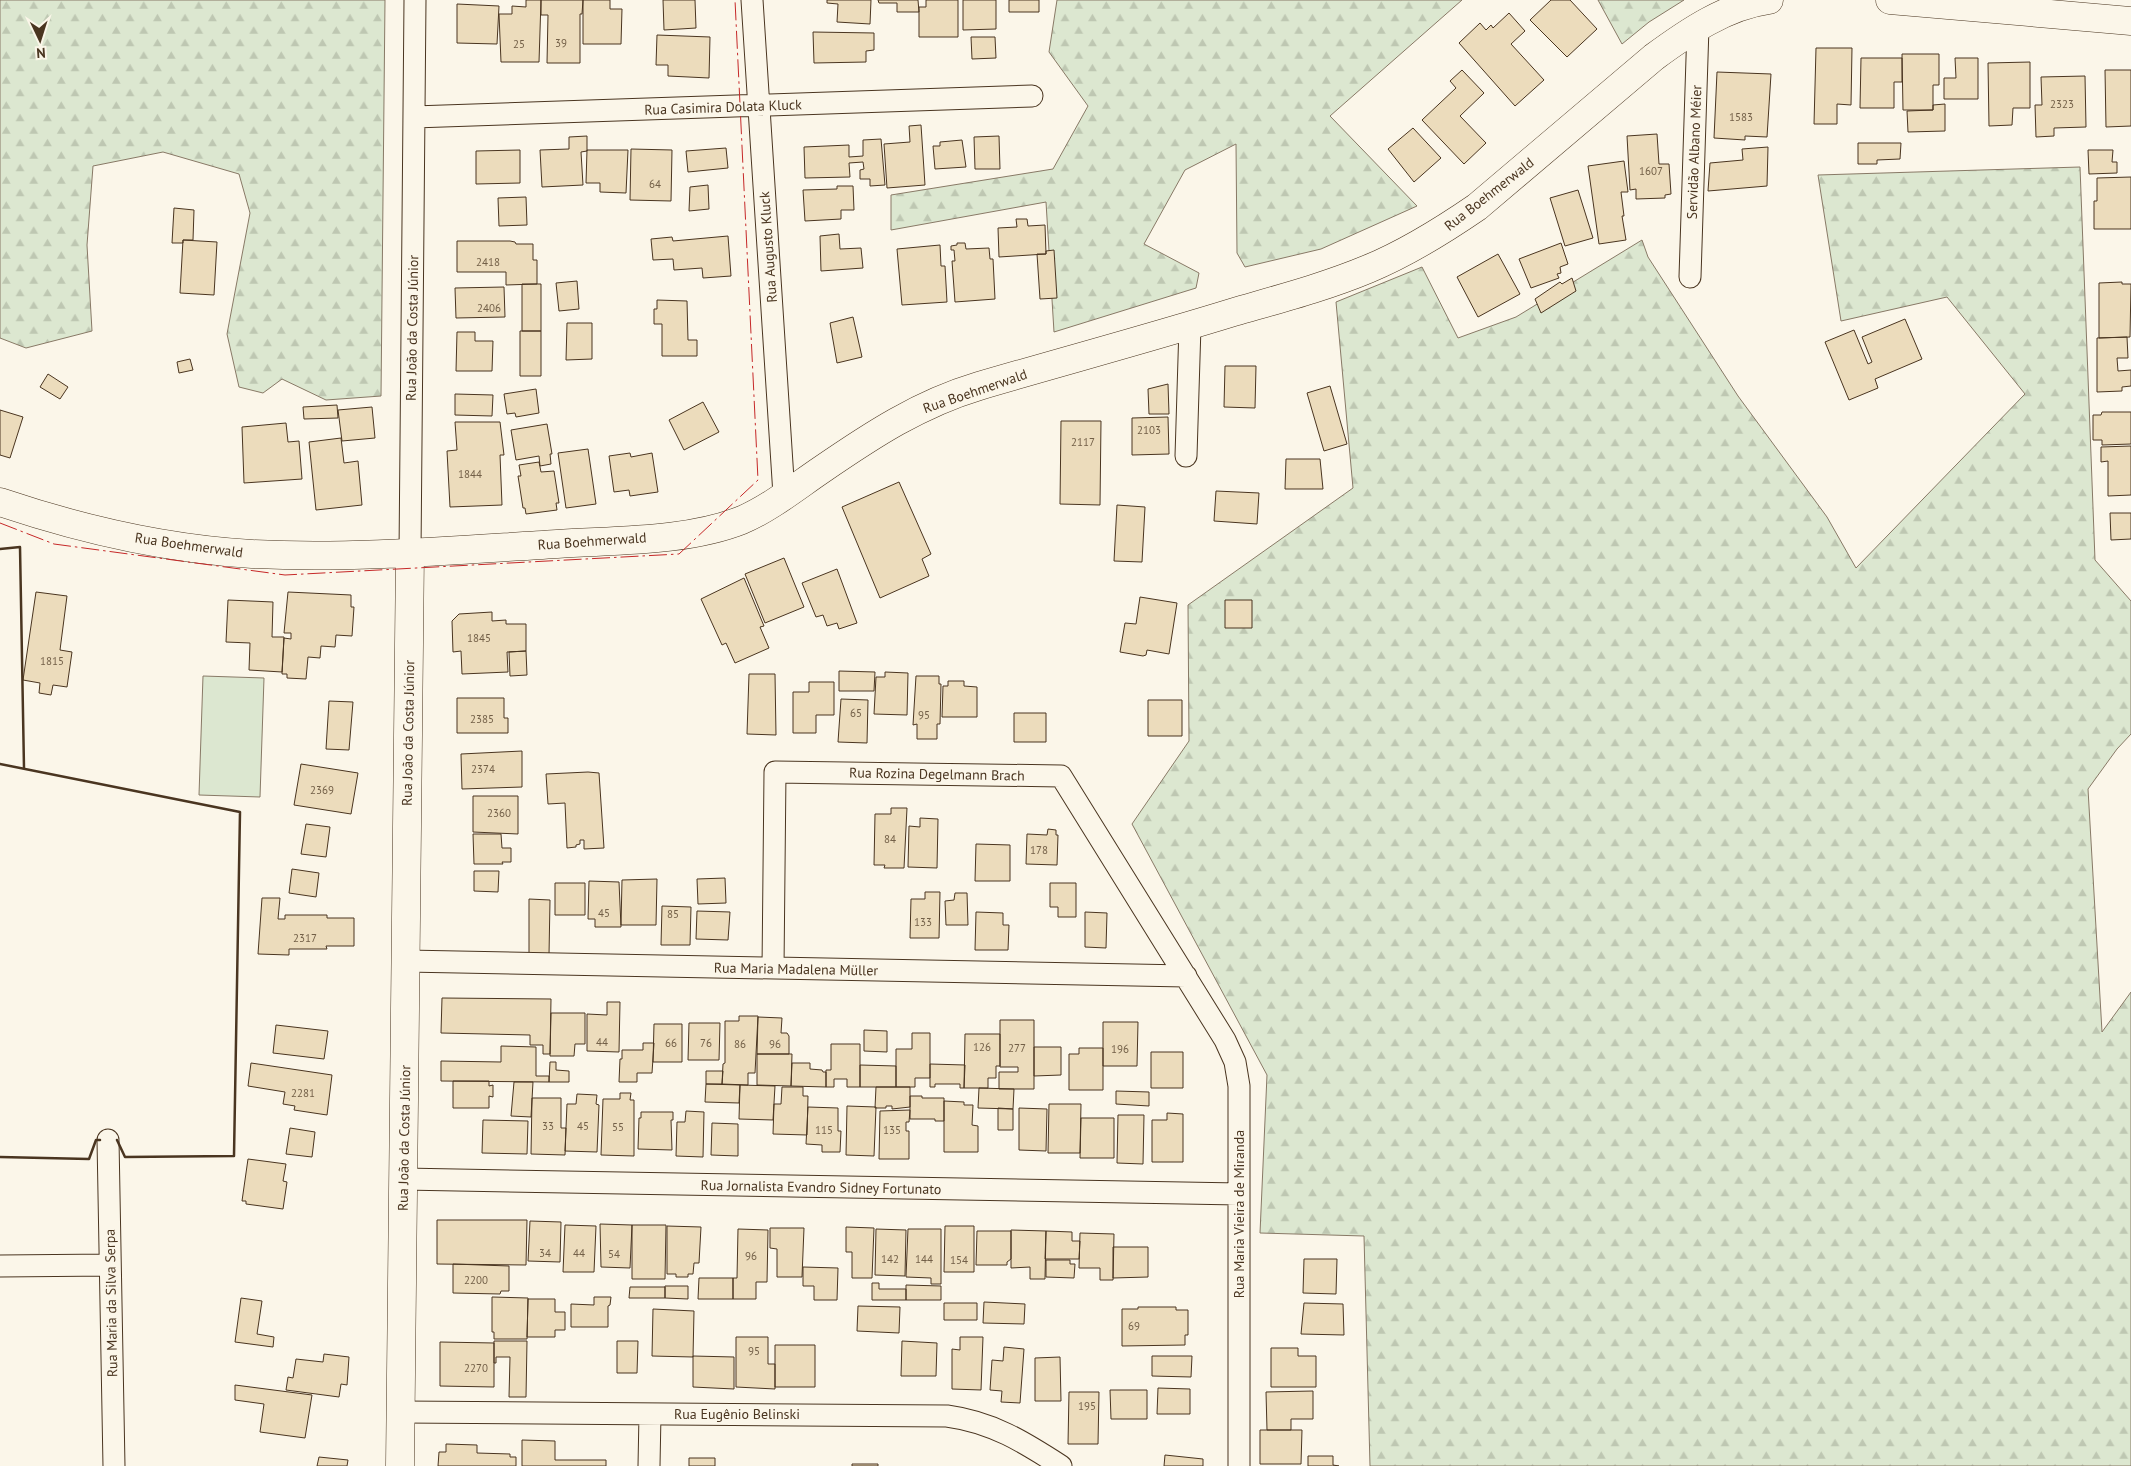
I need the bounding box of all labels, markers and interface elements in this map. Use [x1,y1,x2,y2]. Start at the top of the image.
north arrow [15,15,65,65]
house number: 39 [555,36,567,50]
house number: 25 [513,37,525,51]
text: N [36,44,46,62]
street label: Servidão Albano Méier [1683,84,1705,220]
street label: Rua Casimira Dolata Kluck [644,95,802,119]
house number: 2323 [2050,97,2074,111]
house number: 1583 [1729,110,1753,124]
street label: Rua Boehmerwald [1441,153,1537,235]
house number: 1607 [1639,164,1663,178]
house number: 64 [649,177,661,191]
street label: Rua Augusto Kluck [755,190,781,303]
street label: Rua João da Costa Júnior [402,255,422,401]
house number: 2418 [476,255,500,269]
house number: 2406 [477,301,501,315]
street label: Rua Boehmerwald [921,365,1029,417]
house number: 2103 [1137,423,1161,437]
house number: 2117 [1071,435,1095,449]
house number: 1844 [458,467,482,481]
street label: Rua Boehmerwald [537,528,647,554]
street label: Rua Boehmerwald [134,529,244,561]
house number: 1845 [467,631,491,645]
house number: 1815 [40,654,64,668]
street label: Rua João da Costa Júnior [398,660,418,806]
house number: 65 [850,706,862,720]
house number: 95 [918,708,930,722]
house number: 2385 [470,712,494,726]
house number: 2374 [471,762,495,776]
street label: Rua Rozina Degelmann Brach [849,763,1025,785]
house number: 2369 [310,783,334,797]
house number: 2360 [487,806,511,820]
house number: 84 [884,832,896,846]
house number: 178 [1030,843,1048,857]
house number: 45 [598,906,610,920]
house number: 85 [667,907,679,921]
house number: 133 [914,915,932,929]
house number: 2317 [293,931,317,945]
street label: Rua Maria Madalena Müller [714,959,879,979]
house number: 44 [596,1035,608,1049]
house number: 66 [665,1036,677,1050]
house number: 76 [700,1036,712,1050]
house number: 86 [734,1037,746,1051]
house number: 96 [769,1037,781,1051]
house number: 126 [973,1040,991,1054]
house number: 277 [1008,1041,1026,1055]
house number: 196 [1111,1042,1129,1056]
street label: Rua João da Costa Júnior [394,1065,414,1211]
house number: 2281 [291,1086,315,1100]
house number: 33 [542,1119,554,1133]
house number: 45 [577,1119,589,1133]
house number: 55 [612,1120,624,1134]
house number: 115 [815,1123,833,1137]
house number: 135 [883,1123,901,1137]
street label: Rua Maria Vieira de Miranda [1230,1130,1248,1298]
street label: Rua Jornalista Evandro Sidney Fortunato [700,1176,942,1198]
street label: Rua Maria da Silva Serpa [101,1229,121,1377]
house number: 34 [539,1246,551,1260]
house number: 44 [573,1246,585,1260]
house number: 54 [608,1247,620,1261]
house number: 96 [745,1249,757,1263]
house number: 142 [881,1252,899,1266]
house number: 144 [915,1252,933,1266]
house number: 154 [950,1253,968,1267]
house number: 2200 [464,1273,488,1287]
house number: 69 [1128,1319,1140,1333]
house number: 95 [748,1344,760,1358]
house number: 2270 [464,1361,488,1375]
house number: 195 [1078,1399,1096,1413]
street label: Rua Eugênio Belinski [674,1405,800,1423]

